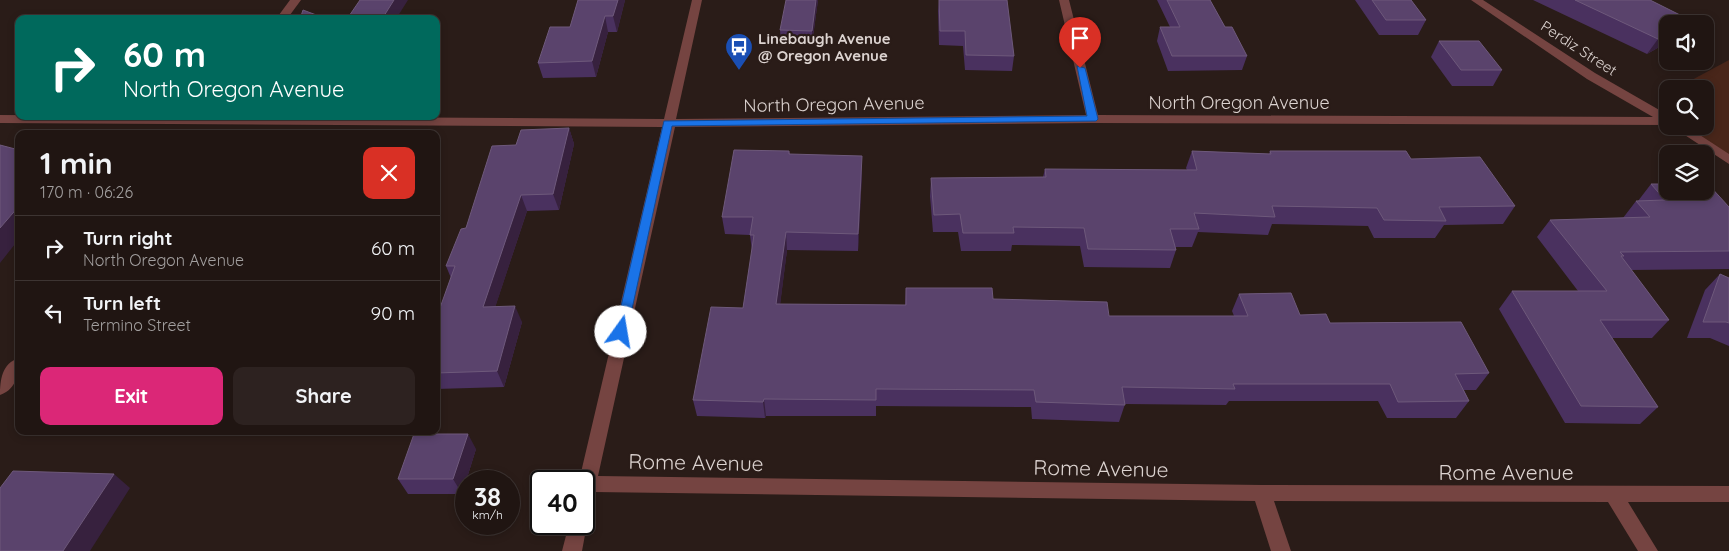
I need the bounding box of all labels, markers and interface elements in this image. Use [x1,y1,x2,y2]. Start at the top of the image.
map controls [1659,15,1714,200]
button: sound [1659,15,1714,70]
street label: Perdiz Street [1537,16,1621,80]
pin [1059,17,1101,68]
icon: arrive [1066,24,1094,52]
place label: Linebaugh Avenue @ Oregon Avenue [758,29,891,65]
text: 60 m [123,32,206,76]
bus stop icon: Linebaugh Avenue @ Oregon Avenue [724,32,754,71]
icon: right [40,35,105,100]
text: North Oregon Avenue [123,75,344,103]
button: search [1659,80,1714,135]
street label: North Oregon Avenue [743,91,925,117]
street label: North Oregon Avenue [1148,91,1330,114]
text: 1 min [40,144,113,182]
button: layers [1659,145,1714,200]
button: close [363,147,415,199]
text: 170 m · 06:26 [40,182,133,202]
text: Turn right [83,226,172,250]
icon: right [40,234,68,262]
text: 60 m [371,236,415,260]
text: North Oregon Avenue [83,250,244,270]
text: Turn left [83,291,161,315]
icon: left [40,299,68,327]
text: 90 m [371,301,415,325]
position arrow [594,305,646,357]
text: Termino Street [83,315,191,335]
button: Exit [40,367,223,425]
button: Share [233,367,415,425]
street label: Rome Avenue [628,448,764,476]
street label: Rome Avenue [1033,454,1169,482]
street label: Rome Avenue [1438,459,1574,485]
speed limit sign: 40 [530,470,595,535]
text: 38 [474,481,501,512]
text: km/h [472,507,503,522]

